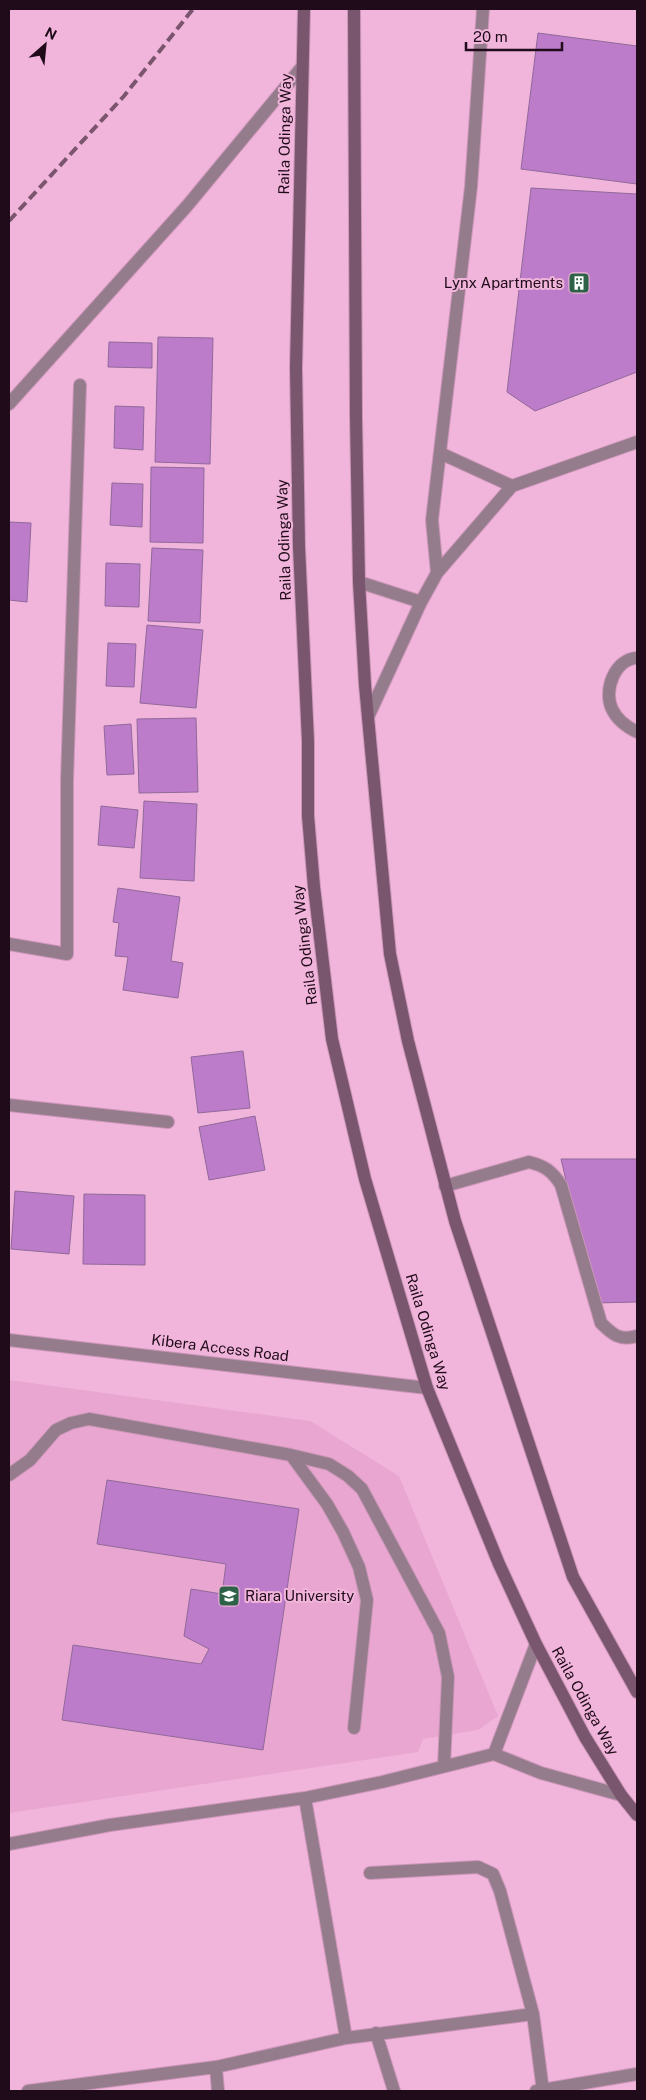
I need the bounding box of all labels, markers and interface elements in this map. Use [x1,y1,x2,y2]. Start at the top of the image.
north arrow [20,20,70,70]
scale bar [466,20,562,52]
text: N [42,24,59,43]
text: 20 m [473,28,508,45]
street label: Raila Odinga Way [275,73,294,195]
building icon: Lynx Apartments [567,271,591,295]
place label: Lynx Apartments [444,274,563,291]
street label: Raila Odinga Way [273,479,294,601]
street label: Raila Odinga Way [289,884,320,1006]
street label: Raila Odinga Way [403,1271,454,1392]
street label: Kibera Access Road [150,1331,290,1364]
school or university icon: Riara University [217,1584,241,1608]
place label: Riara University [245,1587,354,1604]
street label: Raila Odinga Way [549,1644,622,1758]

